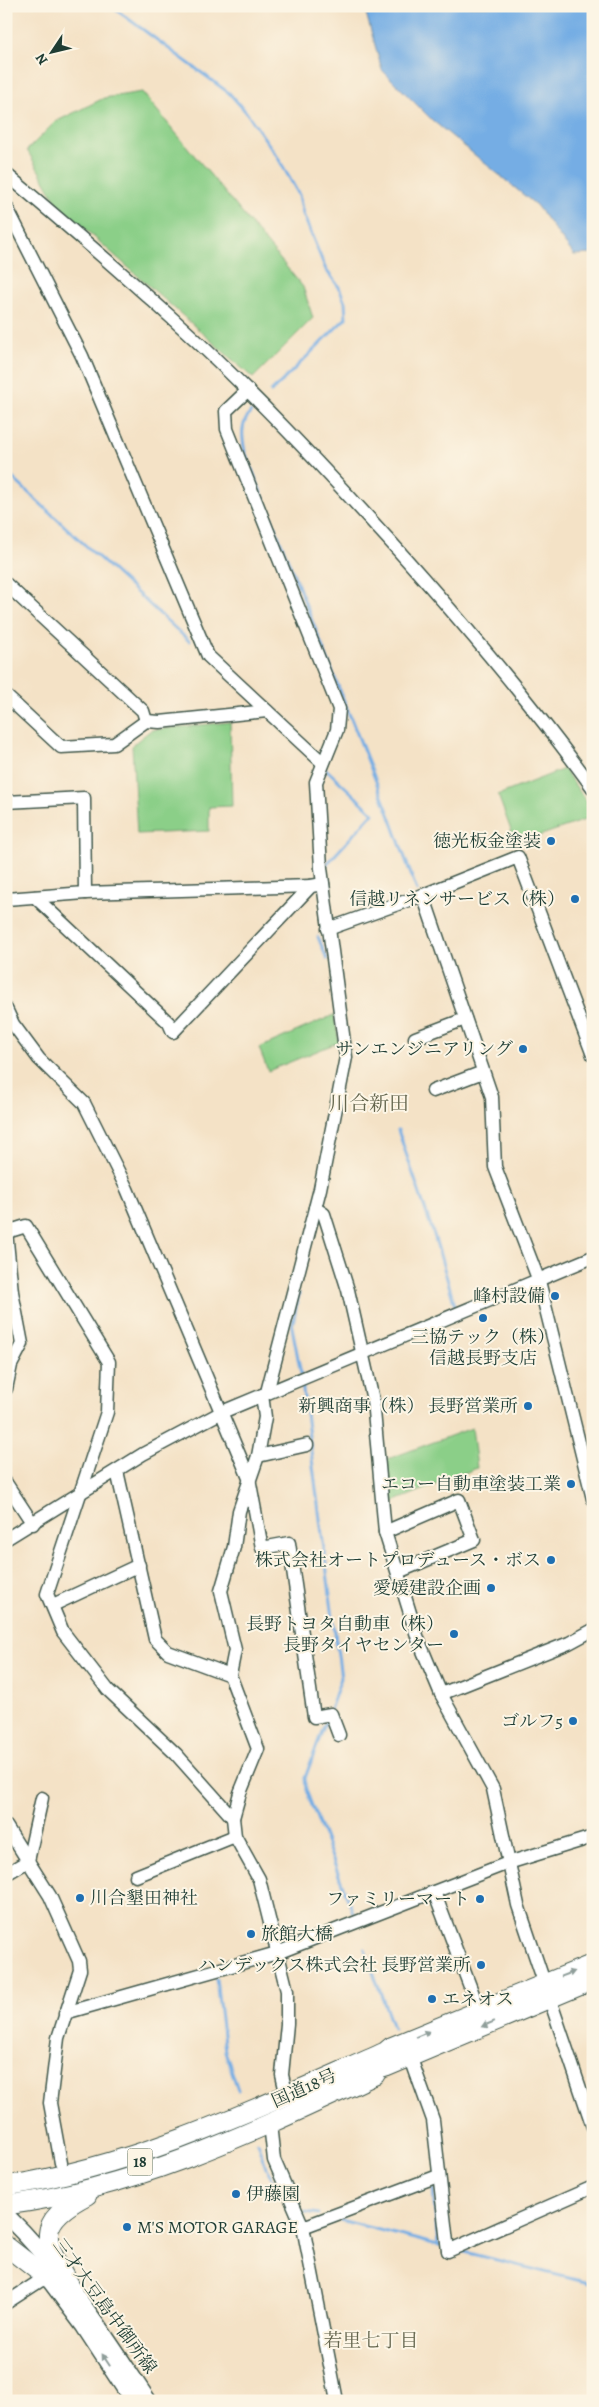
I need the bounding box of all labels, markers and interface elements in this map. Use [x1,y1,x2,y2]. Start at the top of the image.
north arrow [28,28,78,78]
text: N [31,50,52,69]
place label: 徳光板金塗装 [433,829,541,853]
marker: 徳光板金塗装 [545,835,557,847]
place label: 信越リネンサービス（株） [349,887,565,911]
marker: 信越リネンサービス（株） [569,893,581,905]
place label: サンエンジニアリング [335,1037,513,1061]
marker: サンエンジニアリング [517,1043,529,1055]
district label: 川合新田 [329,1090,409,1117]
place label: 峰村設備 [473,1284,545,1308]
marker: 峰村設備 [549,1290,561,1302]
marker: 三協テック（株） 信越長野支店 [477,1312,489,1324]
place label: 三協テック（株） 信越長野支店 [411,1325,555,1370]
place label: 新興商事（株） 長野営業所 [298,1394,518,1418]
marker: 新興商事（株） 長野営業所 [522,1400,534,1412]
place label: エコー自動車塗装工業 [381,1472,561,1496]
marker: エコー自動車塗装工業 [565,1478,577,1490]
place label: 株式会社オートプロデュース・ボス [255,1548,541,1572]
marker: 株式会社オートプロデュース・ボス [545,1554,557,1566]
place label: 愛媛建設企画 [373,1576,481,1600]
marker: 愛媛建設企画 [485,1582,497,1594]
place label: 長野トヨタ自動車（株） 長野タイヤセンター [246,1612,444,1657]
marker: 長野トヨタ自動車（株） 長野タイヤセンター [448,1628,460,1640]
place label: ゴルフ5 [501,1709,563,1733]
marker: ゴルフ5 [567,1715,579,1727]
place label: 川合墾田神社 [90,1886,198,1910]
place label: ファミリーマート [326,1887,470,1911]
marker: 川合墾田神社 [74,1892,86,1904]
marker: ファミリーマート [474,1893,486,1905]
place label: 旅館大橋 [261,1922,333,1946]
marker: 旅館大橋 [245,1928,257,1940]
place label: ハンデックス株式会社 長野営業所 [198,1953,471,1977]
marker: ハンデックス株式会社 長野営業所 [475,1959,487,1971]
one-way arrow [561,1969,576,1977]
place label: エネオス [442,1987,514,2011]
marker: エネオス [426,1993,438,2005]
one-way arrow [481,2020,495,2028]
one-way arrow [416,2030,431,2038]
street label: 国道18号 [268,2063,340,2113]
road number: 18 [128,2148,152,2176]
place label: 伊藤園 [246,2182,300,2206]
marker: 伊藤園 [230,2188,242,2200]
place label: M'S MOTOR GARAGE [137,2215,298,2239]
marker: M'S MOTOR GARAGE [121,2221,133,2233]
street label: 三才大豆島中御所線 [48,2233,162,2379]
district label: 若里七丁目 [323,2328,419,2354]
one-way arrow [101,2353,111,2367]

